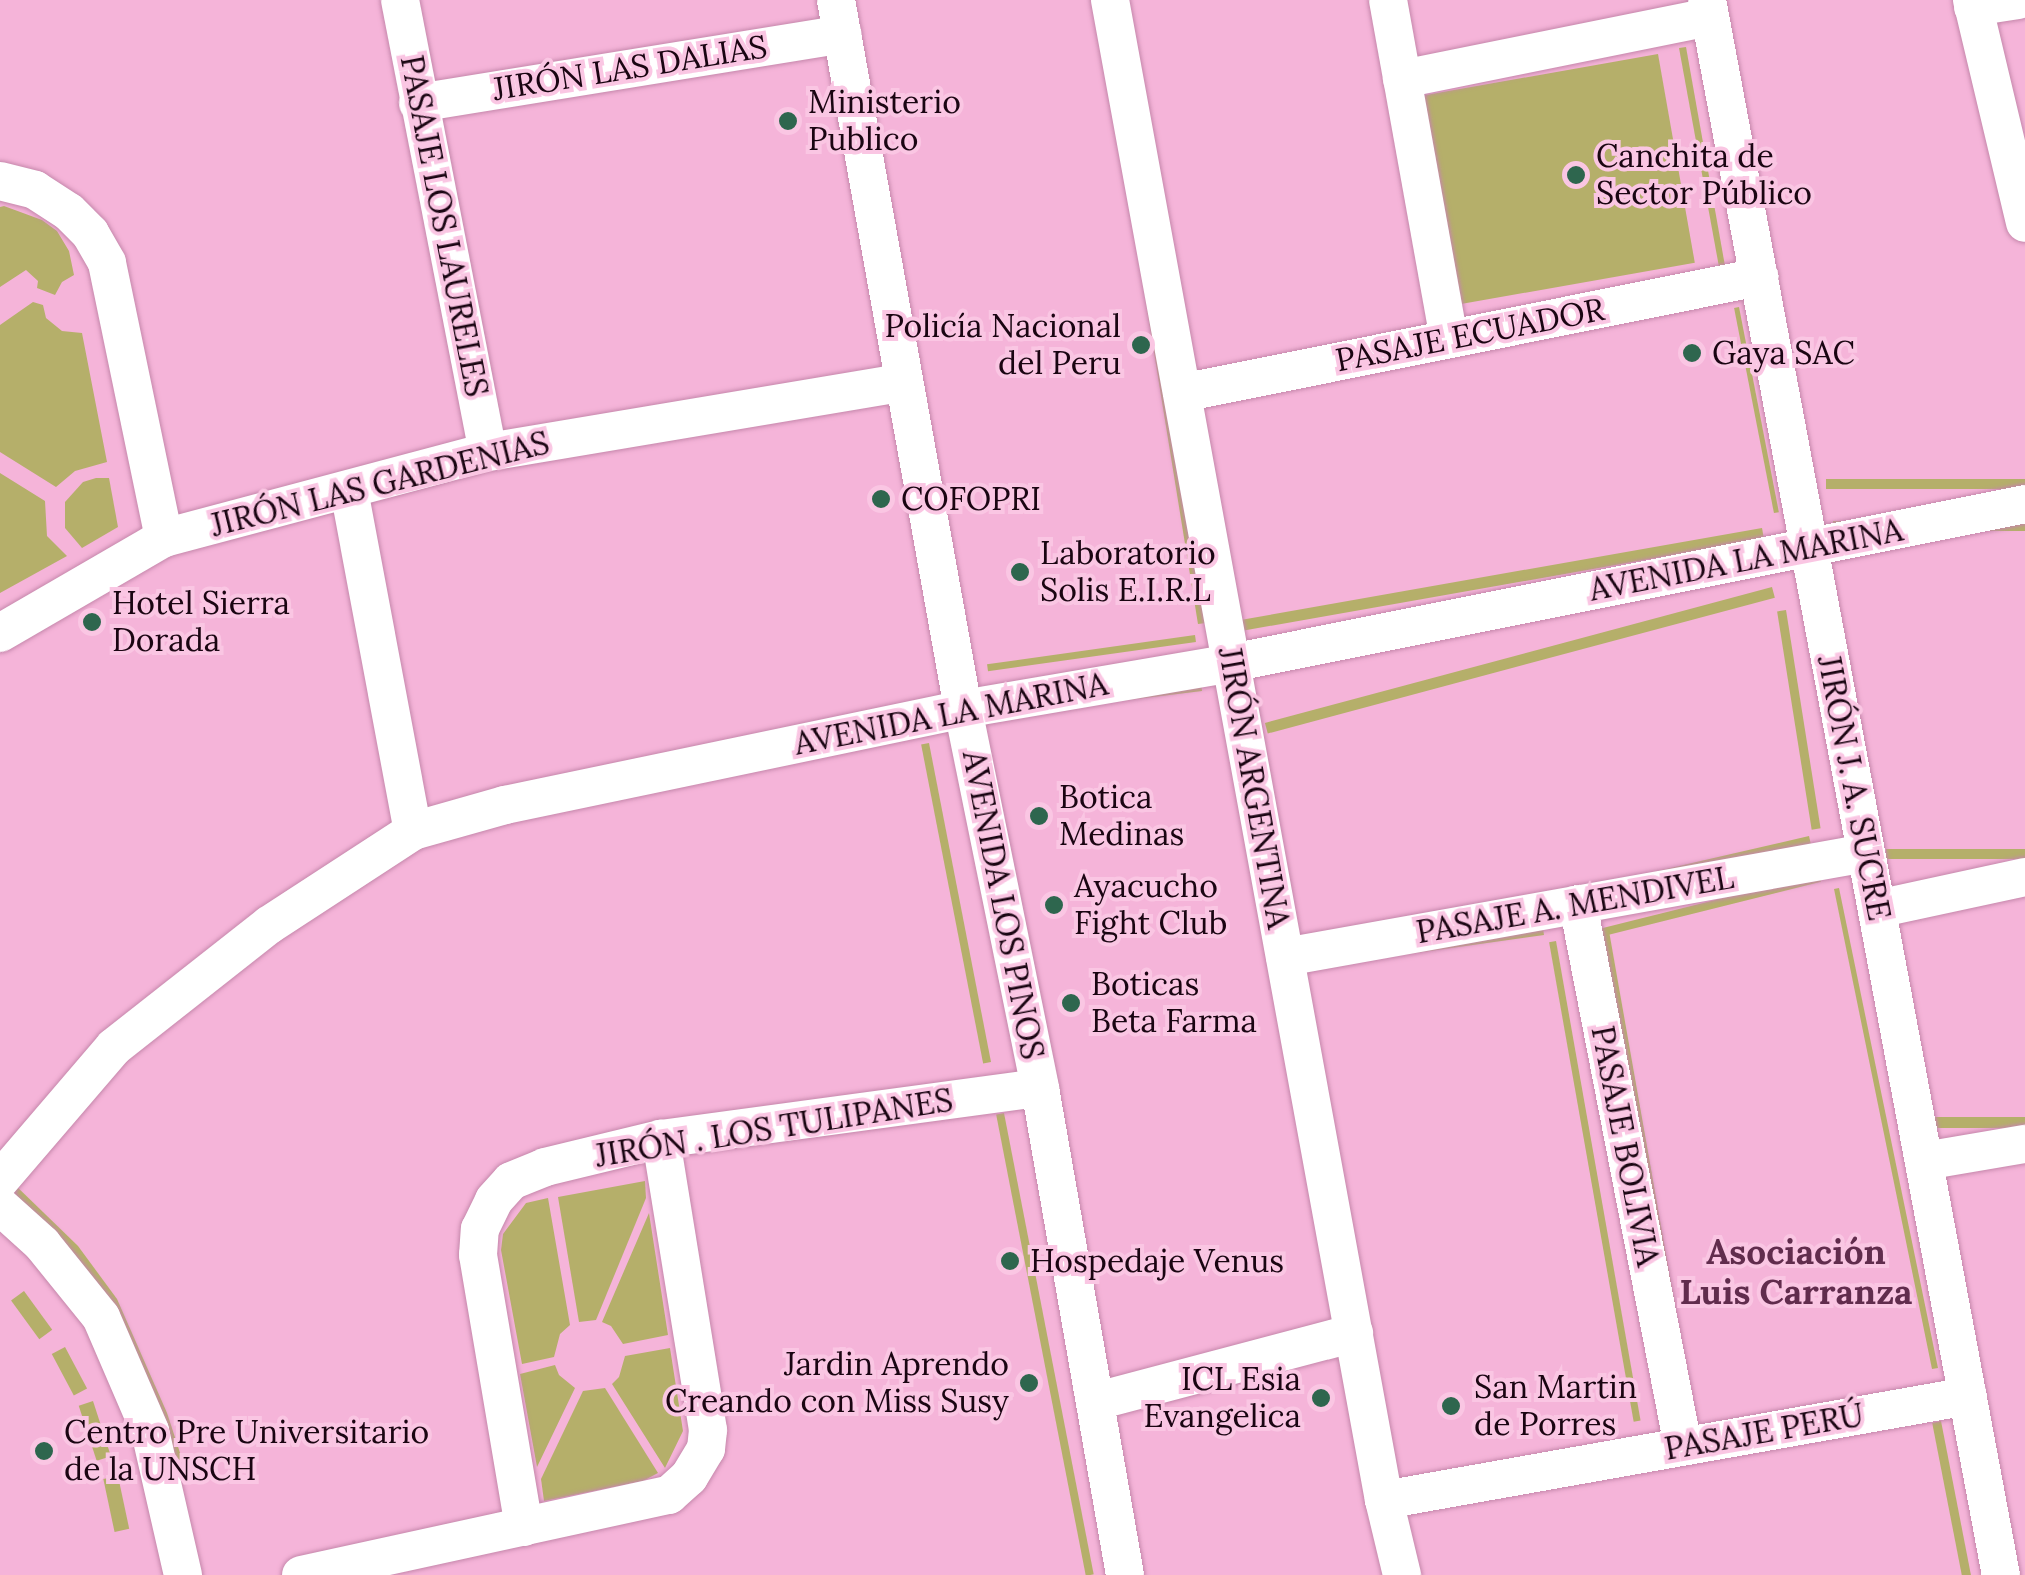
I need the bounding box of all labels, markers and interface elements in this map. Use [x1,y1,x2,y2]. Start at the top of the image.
street label: JIRÓN LAS DALIAS [490,27,770,109]
street label: PASAJE LOS LAURELES [392,52,496,400]
place label: Ministerio Publico [808,84,961,159]
marker: Ministerio Publico [777,110,799,132]
place label: Canchita de Sector Público [1596,138,1812,213]
marker: Canchita de Sector Público [1565,164,1587,186]
street label: PASAJE ECUADOR [1332,290,1608,380]
place label: Policía Nacional del Peru [884,308,1121,383]
marker: Policía Nacional del Peru [1130,334,1152,356]
place label: Gaya SAC [1712,334,1855,372]
marker: Gaya SAC [1681,342,1703,364]
street label: JIRÓN LAS GARDENIAS [207,423,553,545]
place label: COFOPRI [901,480,1041,518]
marker: COFOPRI [870,488,892,510]
street label: AVENIDA LA MARINA [1586,511,1906,609]
place label: Laboratorio Solis E.I.R.L [1040,535,1216,610]
marker: Laboratorio Solis E.I.R.L [1009,561,1031,583]
place label: Hotel Sierra Dorada [112,585,290,660]
marker: Hotel Sierra Dorada [81,611,103,633]
street label: JIRÓN ARGENTINA [1210,644,1298,932]
street label: JIRÓN J. A. SUCRE [1809,652,1899,924]
street label: AVENIDA LA MARINA [791,665,1111,763]
street label: AVENIDA LOS PINOS [954,747,1052,1063]
place label: Botica Medinas [1059,779,1184,854]
marker: Botica Medinas [1028,805,1050,827]
street label: PASAJE A. MENDIVEL [1413,858,1737,952]
place label: Ayacucho Fight Club [1074,868,1227,943]
marker: Ayacucho Fight Club [1043,894,1065,916]
place label: Boticas Beta Farma [1091,966,1257,1041]
marker: Boticas Beta Farma [1060,992,1082,1014]
street label: PASAJE BOLIVIA [1583,1022,1667,1270]
street label: JIRÓN . LOS TULIPANES [593,1081,955,1175]
district label: Asociación Luis Carranza [1680,1231,1912,1313]
place label: Hospedaje Venus [1030,1242,1284,1280]
marker: Hospedaje Venus [999,1250,1021,1272]
place label: Jardin Aprendo Creando con Miss Susy [665,1346,1009,1421]
place label: ICL Esia Evangelica [1144,1361,1301,1436]
place label: San Martin de Porres [1474,1369,1637,1444]
marker: Jardin Aprendo Creando con Miss Susy [1018,1372,1040,1394]
marker: ICL Esia Evangelica [1310,1387,1332,1409]
marker: San Martin de Porres [1438,1393,1464,1419]
street label: PASAJE PERÚ [1661,1396,1867,1468]
place label: Centro Pre Universitario de la UNSCH [64,1414,429,1489]
marker: Centro Pre Universitario de la UNSCH [33,1440,55,1462]

